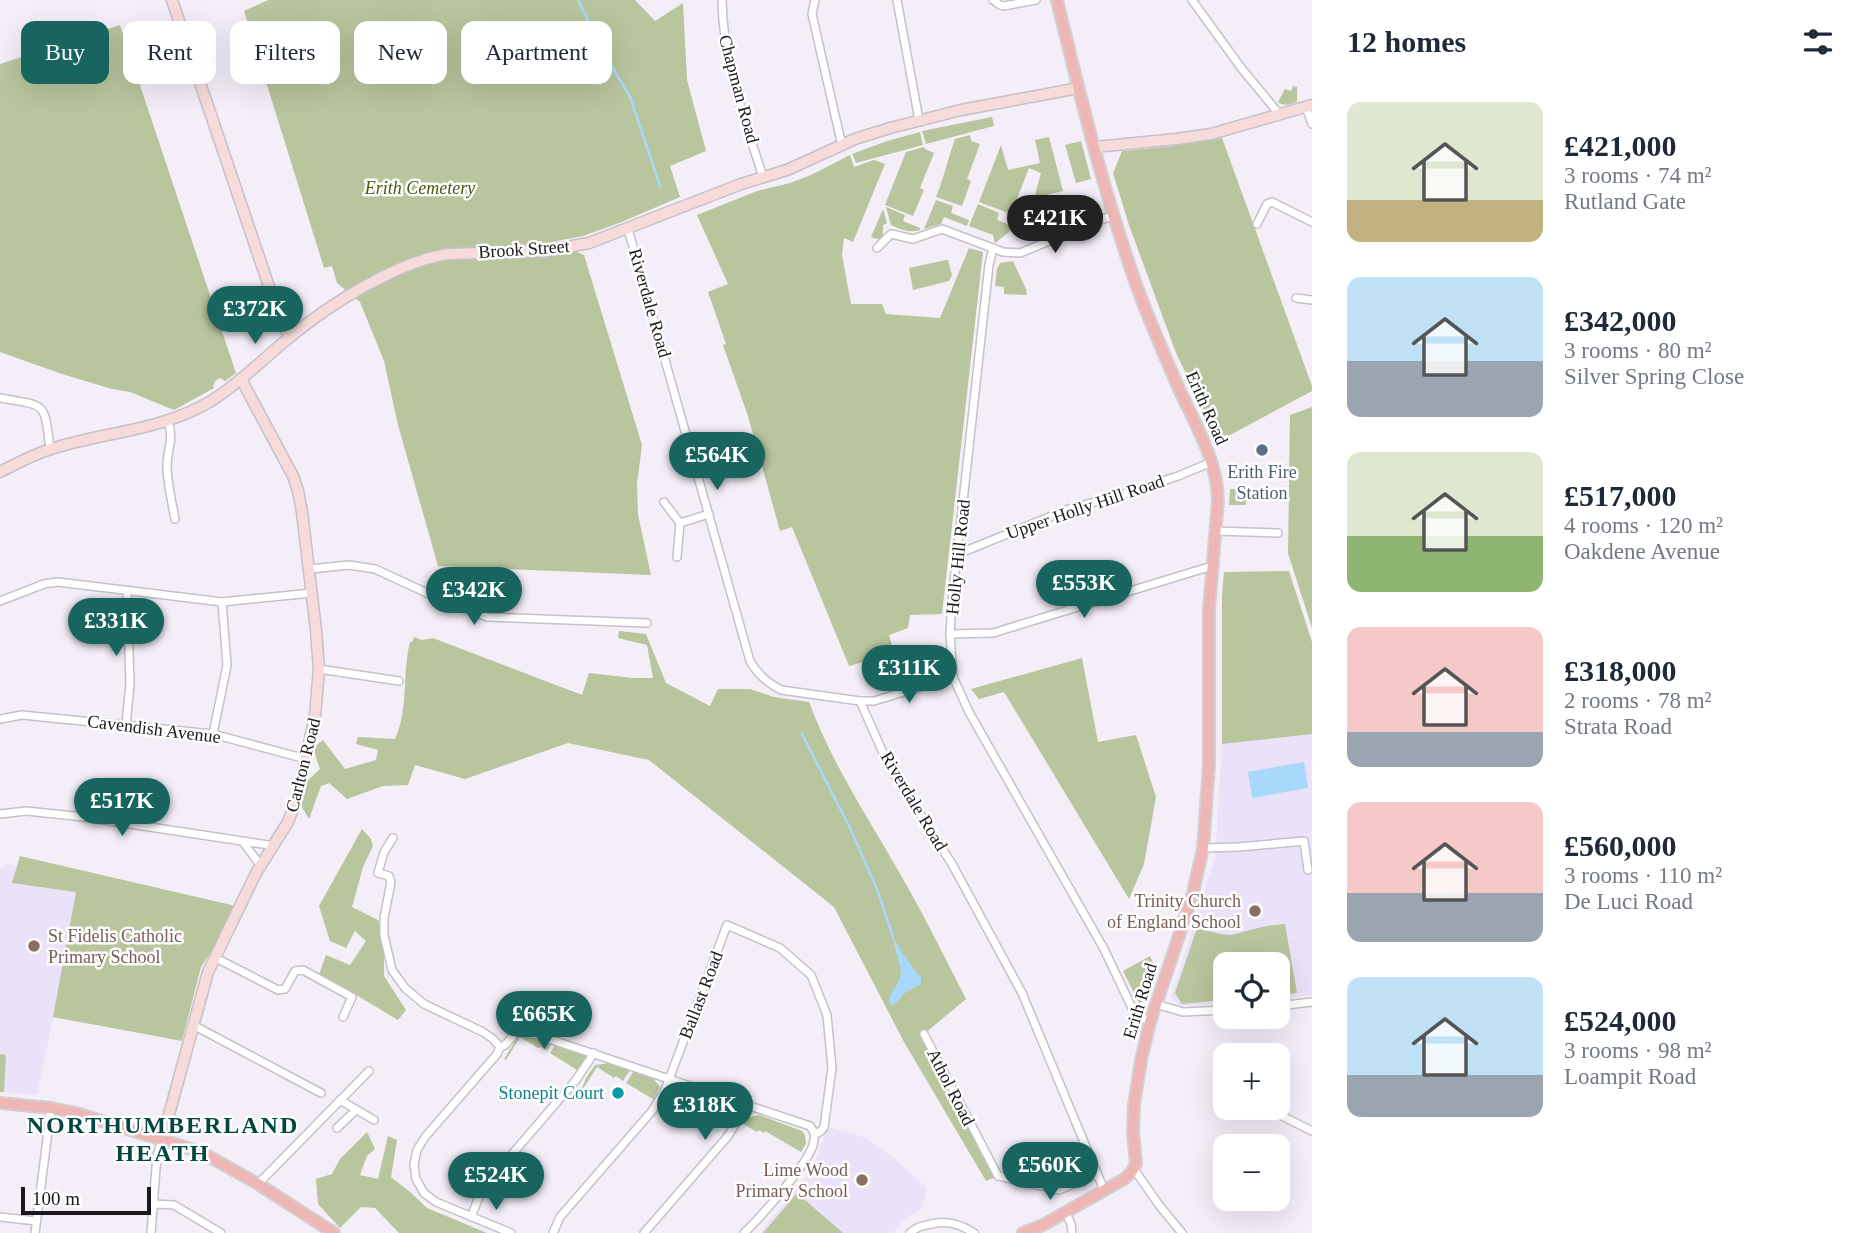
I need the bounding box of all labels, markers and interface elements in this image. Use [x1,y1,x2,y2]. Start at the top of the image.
chip: Buy [21,21,109,84]
chip: Rent [123,21,216,84]
chip: Filters [230,21,340,84]
chip: New [354,21,447,84]
chip: Apartment [461,21,612,84]
icon: filters [1799,23,1837,61]
text: 12 homes [1347,25,1466,58]
street label: Chapman Road [715,33,763,145]
text: £421,000 [1564,129,1677,162]
icon: home [1403,130,1487,214]
text: 3 rooms · 74 m² [1564,163,1711,188]
park label: Erith Cemetery [364,178,475,198]
text: Rutland Gate [1564,189,1686,214]
pin: £421K [1006,196,1104,255]
text: £421K [1023,205,1087,230]
street label: Brook Street [478,236,570,262]
street label: Riverdale Road [625,246,675,360]
pin: £372K [206,286,304,346]
text: £372K [223,296,287,321]
text: £342,000 [1564,304,1677,337]
icon: home [1403,305,1487,389]
text: 3 rooms · 80 m² [1564,338,1711,363]
text: Silver Spring Close [1564,364,1744,389]
street label: Erith Road [1182,368,1232,448]
pin: £564K [668,433,766,492]
text: £564K [685,442,749,467]
marker: Erith Fire Station [1254,442,1270,458]
place label: Erith Fire Station [1227,462,1297,503]
street label: Upper Holly Hill Road [1004,471,1166,543]
text: £517,000 [1564,479,1677,512]
icon: home [1403,480,1487,564]
street label: Holly Hill Road [942,498,974,616]
text: 4 rooms · 120 m² [1564,513,1723,538]
text: Oakdene Avenue [1564,539,1720,564]
pin: £553K [1035,560,1133,620]
pin: £342K [425,568,523,627]
text: £553K [1052,570,1116,595]
text: £342K [442,577,506,602]
pin: £331K [67,598,165,658]
text: £331K [84,608,148,633]
pin: £311K [860,646,958,705]
text: £318,000 [1564,654,1677,687]
text: £311K [878,655,940,680]
icon: home [1403,655,1487,739]
text: 2 rooms · 78 m² [1564,688,1711,713]
street label: Cavendish Avenue [86,711,222,747]
text: Strata Road [1564,714,1672,739]
street label: Carlton Road [282,716,324,814]
street label: Riverdale Road [876,748,952,854]
pin: £517K [73,778,171,838]
text: £517K [90,788,154,813]
text: £560,000 [1564,829,1677,862]
icon: home [1403,830,1487,914]
text: 3 rooms · 110 m² [1564,863,1722,888]
text: De Luci Road [1564,889,1693,914]
place label: Trinity Church of England School [1107,891,1241,932]
marker: Trinity Church of England School [1247,903,1263,919]
place label: St Fidelis Catholic Primary School [48,926,182,967]
marker: St Fidelis Catholic Primary School [26,938,42,954]
street label: Ballast Road [675,948,727,1042]
map controls [1213,952,1290,1211]
button: locate [1213,952,1290,1029]
street label: Erith Road [1119,961,1161,1041]
pin: £665K [495,992,593,1051]
text: £665K [512,1001,576,1026]
text: £524,000 [1564,1004,1677,1037]
icon: home [1403,1005,1487,1089]
text: 3 rooms · 98 m² [1564,1038,1711,1063]
button: + [1213,1043,1290,1120]
street label: Athol Road [923,1045,979,1129]
text: Loampit Road [1564,1064,1696,1089]
pin: £318K [656,1082,754,1142]
place label: Stonepit Court [498,1083,604,1103]
marker: Stonepit Court [610,1085,626,1101]
text: £318K [673,1092,737,1117]
district label: NORTHUMBERLAND HEATH [27,1112,299,1166]
button: − [1213,1134,1290,1211]
pin: £560K [1001,1142,1099,1202]
pin: £524K [447,1152,545,1212]
text: £560K [1018,1152,1082,1177]
place label: Lime Wood Primary School [736,1160,848,1201]
text: £524K [464,1162,528,1187]
marker: Lime Wood Primary School [854,1172,870,1188]
scale bar [21,1184,150,1216]
text: 100 m [32,1188,80,1209]

